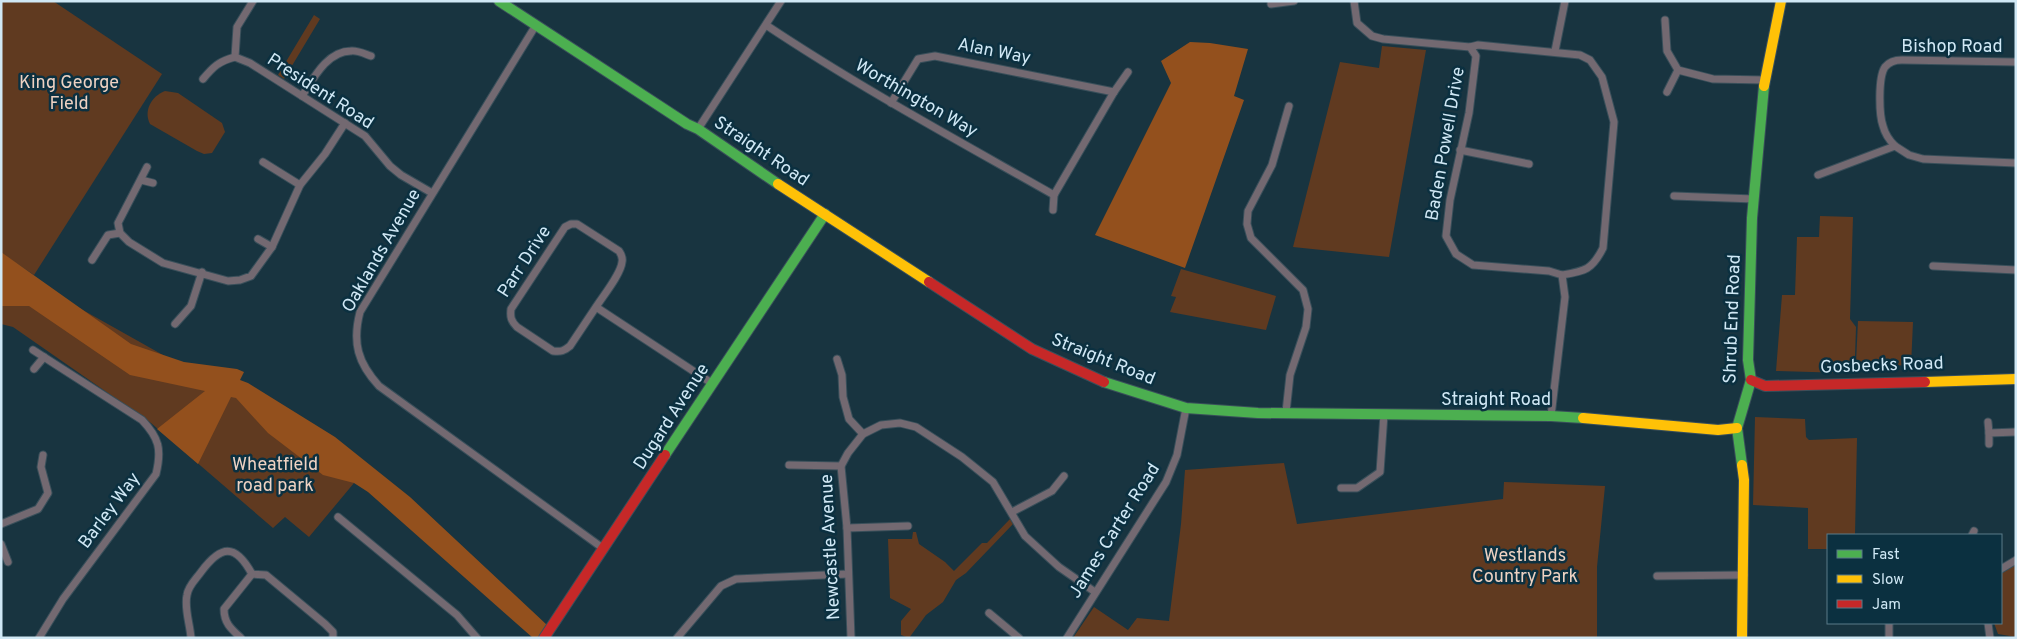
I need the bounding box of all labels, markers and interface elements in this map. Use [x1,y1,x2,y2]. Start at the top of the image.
street label: Alan Way [955,34,1033,70]
street label: Bishop Road [1901,36,2003,59]
street label: President Road [262,49,378,135]
street label: Worthington Way [851,55,981,143]
street label: Baden Powell Drive [1421,65,1471,223]
park label: King George Field [19,72,119,116]
street label: Straight Road [709,112,813,192]
street label: Oaklands Avenue [337,185,427,317]
street label: Parr Drive [493,222,557,302]
street label: Shrub End Road [1719,254,1747,384]
street label: Straight Road [1048,329,1158,391]
street label: Gosbecks Road [1820,352,1944,380]
street label: Dugard Avenue [629,359,715,475]
street label: Straight Road [1441,389,1551,412]
park label: Wheatfield road park [232,454,318,498]
street label: James Carter Road [1064,459,1166,603]
street label: Barley Way [74,468,146,554]
street label: Newcastle Avenue [816,473,846,621]
legend [1827,534,2002,624]
park label: Westlands Country Park [1472,545,1578,589]
text: Fast [1872,546,1900,565]
text: Slow [1872,571,1904,590]
text: Jam [1872,596,1901,615]

